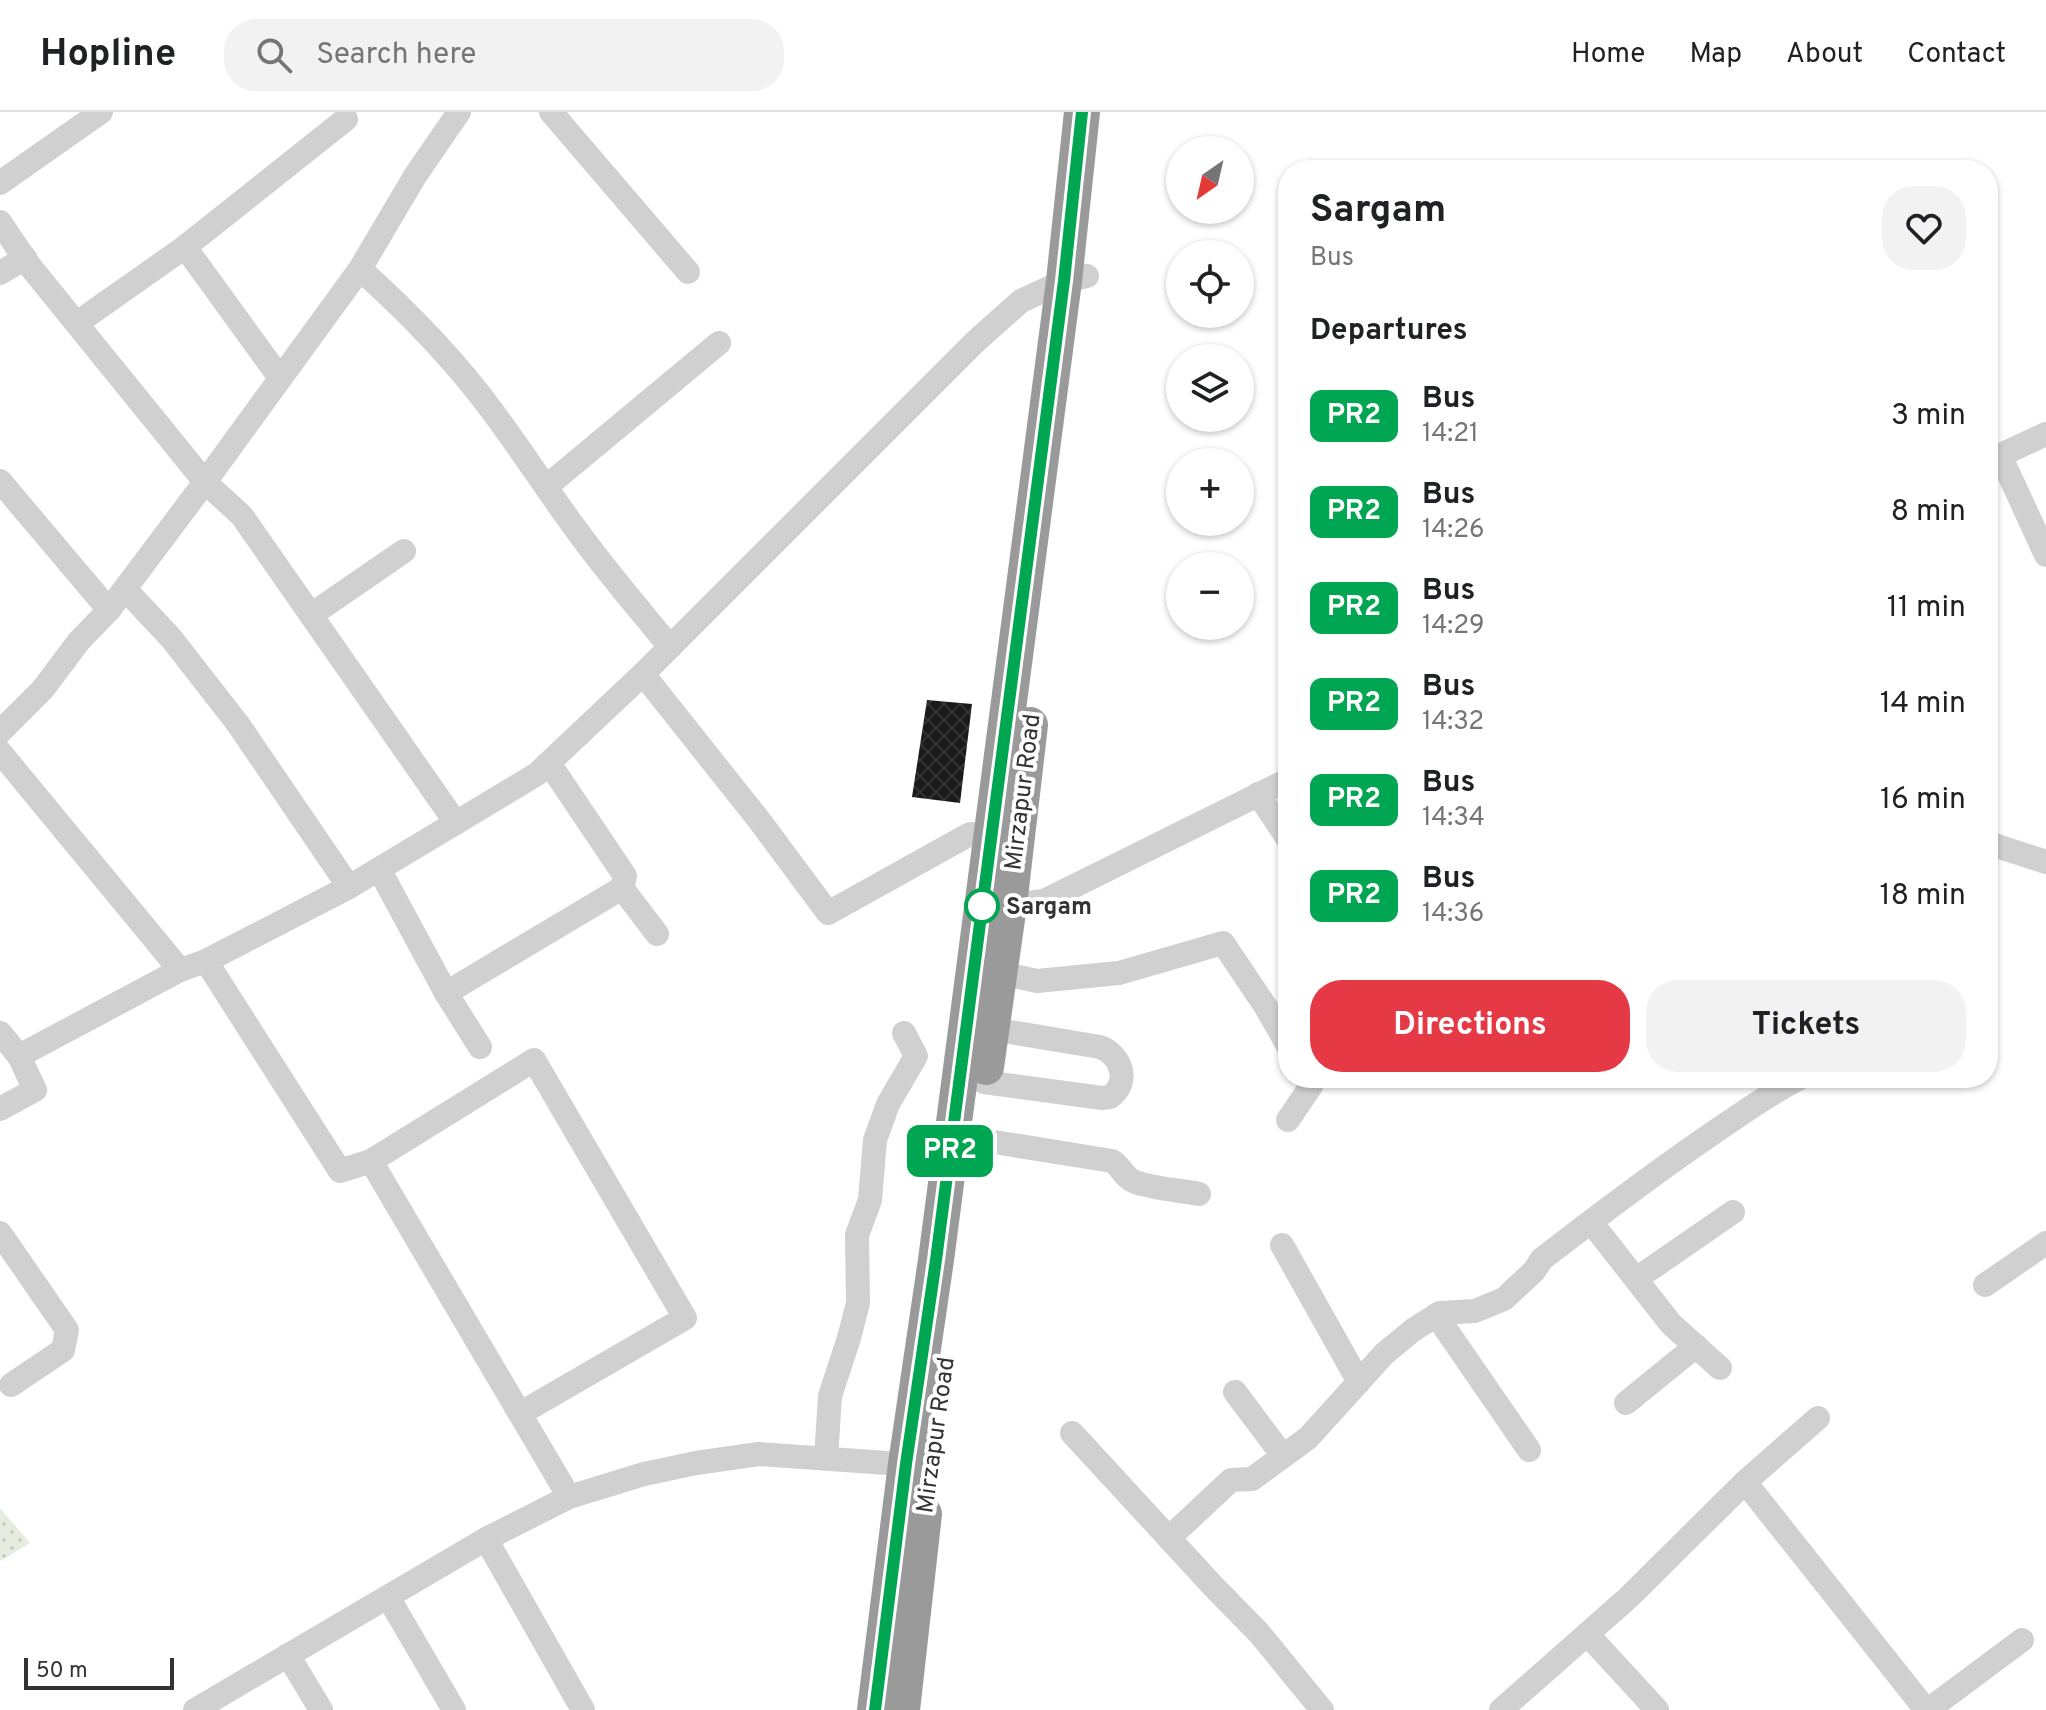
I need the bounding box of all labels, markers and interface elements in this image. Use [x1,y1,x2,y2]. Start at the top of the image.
search box [224,19,784,91]
text: Hopline [40,31,176,80]
icon: search [252,33,296,77]
text: Search here [316,37,477,74]
text: Home [1571,37,1645,73]
text: Map [1689,37,1742,73]
text: About [1786,37,1863,73]
text: Contact [1907,37,2006,73]
north arrow [1166,136,1254,224]
map controls [1166,136,1254,640]
button: heart [1882,186,1966,270]
text: Sargam [1310,187,1446,236]
button: locate [1166,240,1254,328]
text: Bus [1310,242,1354,275]
text: Departures [1310,313,1468,350]
button: layers [1166,344,1254,432]
text: Bus [1422,381,1475,418]
text: PR2 [1327,398,1381,434]
text: 3 min [1891,398,1966,435]
text: 14:21 [1422,418,1479,451]
button: + [1166,448,1254,536]
text: Bus [1422,477,1475,514]
text: PR2 [1327,494,1381,530]
text: 8 min [1891,494,1966,531]
text: 14:26 [1422,514,1485,547]
button: − [1166,552,1254,640]
text: Bus [1422,573,1475,610]
text: PR2 [1327,590,1381,626]
text: 11 min [1887,590,1966,627]
text: 14:29 [1422,610,1485,643]
text: Bus [1422,669,1475,706]
text: PR2 [1327,686,1381,722]
text: 14 min [1880,686,1966,723]
text: 14:32 [1422,706,1484,739]
street label: Mirzapur Road [1000,712,1048,872]
text: Bus [1422,765,1475,802]
text: PR2 [1327,782,1381,818]
text: 16 min [1880,782,1966,819]
text: 14:34 [1422,802,1485,835]
text: Bus [1422,861,1475,898]
text: PR2 [1327,878,1381,914]
text: 18 min [1880,878,1966,915]
marker: Sargam [965,889,999,923]
place label: Sargam [1006,893,1092,923]
text: 14:36 [1422,898,1484,931]
button: Directions [1310,980,1630,1072]
button: Tickets [1646,980,1966,1072]
line badge: PR2 [904,1125,996,1177]
text: PR2 [923,1133,977,1169]
street label: Mirzapur Road [911,1355,963,1515]
scale bar [24,1654,174,1690]
text: 50 m [36,1658,88,1685]

